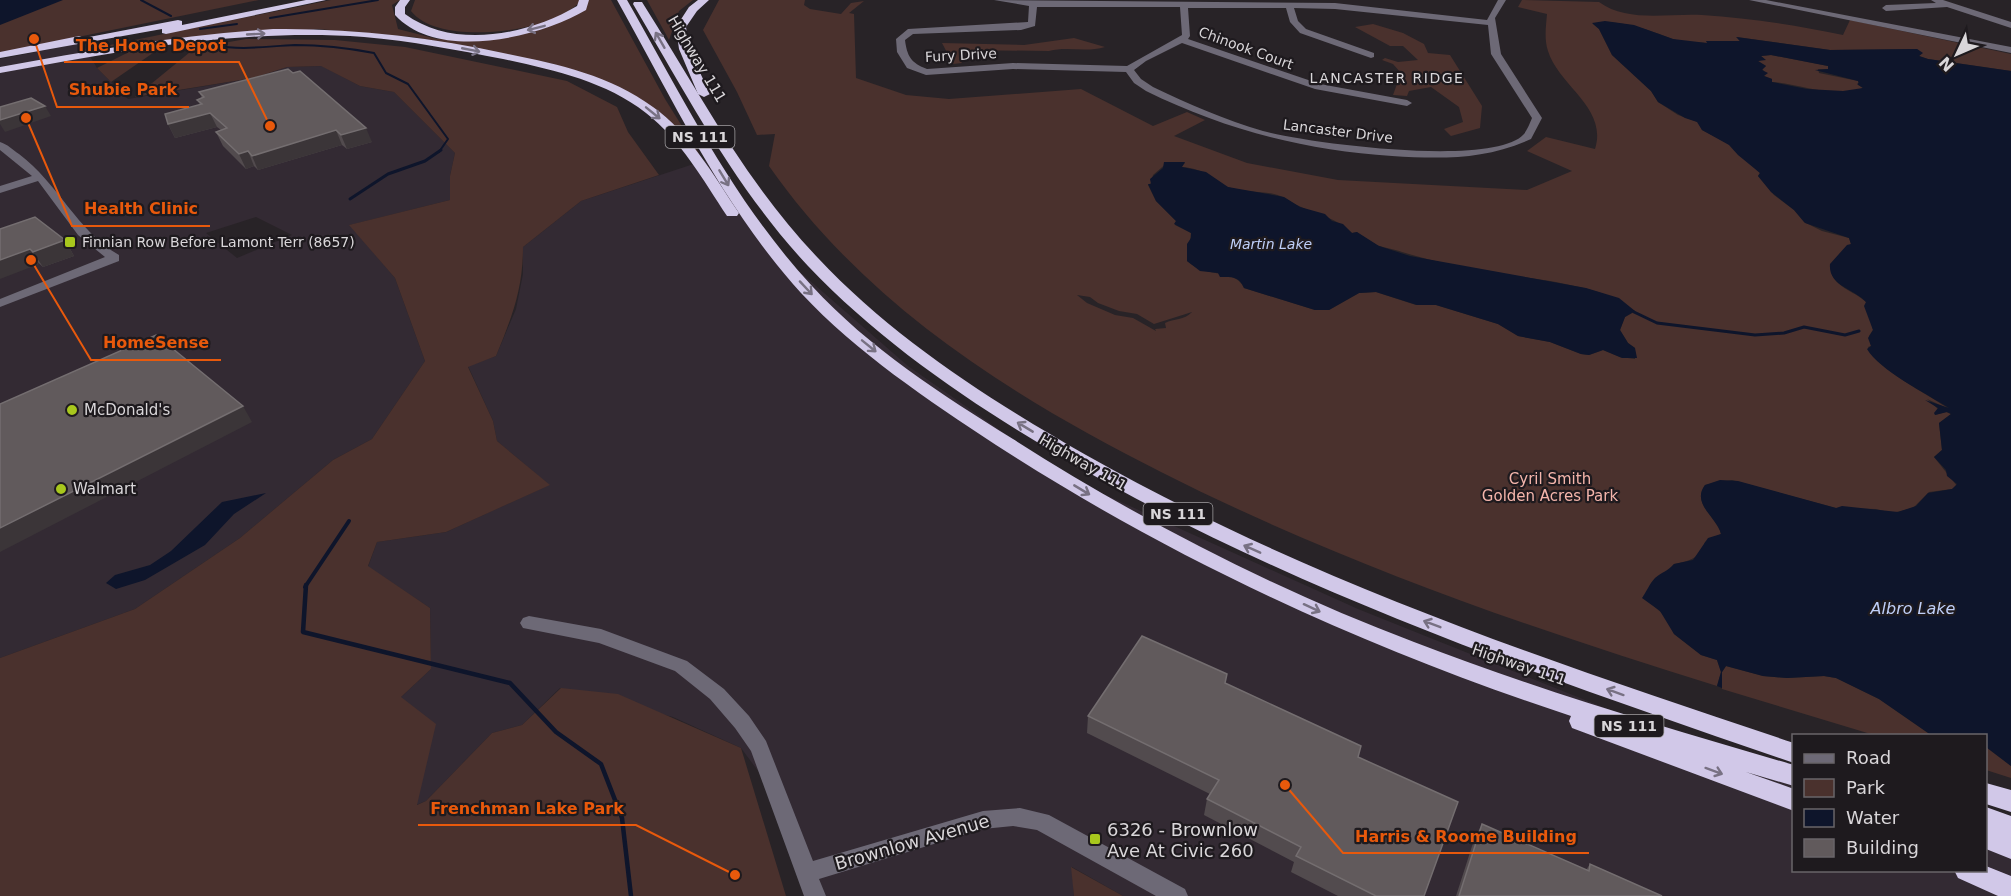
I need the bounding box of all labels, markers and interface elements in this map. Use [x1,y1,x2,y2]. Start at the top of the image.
street label: Highway 111 [664,12,730,106]
one-way arrow [527,23,546,35]
street label: Chinook Court [1196,23,1296,73]
north arrow [1927,24,1987,84]
callout: The Home Depot [64,28,239,62]
one-way arrow [246,28,266,39]
one-way arrow [654,32,666,49]
text: The Home Depot [76,36,227,55]
one-way arrow [461,45,480,56]
street label: Fury Drive [925,45,997,65]
text: N [1935,53,1958,75]
district label: LANCASTER RIDGE [1310,70,1464,86]
callout: Shubie Park [57,73,189,107]
text: Shubie Park [69,80,178,99]
one-way arrow [645,107,661,120]
street label: Lancaster Drive [1282,116,1394,146]
road number: NS 111 [666,126,734,148]
one-way arrow [718,169,730,186]
callout: Health Clinic [72,192,210,226]
text: Health Clinic [84,199,198,218]
place label: Finnian Row Before Lamont Terr (8657) [82,234,355,250]
marker: Finnian Row Before Lamont Terr (8657) [63,235,77,249]
water label: Martin Lake [1230,236,1312,252]
one-way arrow [799,281,813,296]
callout: HomeSense [91,326,221,360]
text: HomeSense [103,333,209,352]
one-way arrow [861,339,877,352]
place label: McDonald's [84,401,170,419]
marker: McDonald's [65,403,79,417]
one-way arrow [1017,421,1034,433]
street label: Highway 111 [1036,431,1130,495]
park label: Cyril Smith Golden Acres Park [1482,470,1618,505]
place label: Walmart [73,480,136,498]
marker: Walmart [54,482,68,496]
one-way arrow [1073,484,1090,496]
road number: NS 111 [1144,503,1212,525]
one-way arrow [1243,543,1261,555]
water label: Albro Lake [1870,599,1956,618]
one-way arrow [1302,602,1320,614]
one-way arrow [1423,618,1441,629]
street label: Highway 111 [1470,641,1568,689]
one-way arrow [1606,685,1625,696]
road number: NS 111 [1594,715,1664,737]
legend [1792,734,1987,872]
text: Road [1846,747,1891,768]
one-way arrow [1705,766,1723,777]
text: Park [1846,777,1885,798]
callout: Frenchman Lake Park [418,791,636,825]
text: Frenchman Lake Park [430,799,624,818]
text: Water [1846,807,1900,828]
street label: Brownlow Avenue [832,810,992,874]
place label: 6326 - Brownlow Ave At Civic 260 [1107,819,1258,861]
callout: Harris & Roome Building [1343,819,1589,853]
text: Harris & Roome Building [1355,827,1577,846]
marker: 6326 - Brownlow Ave At Civic 260 [1088,832,1102,846]
text: Building [1846,837,1919,858]

